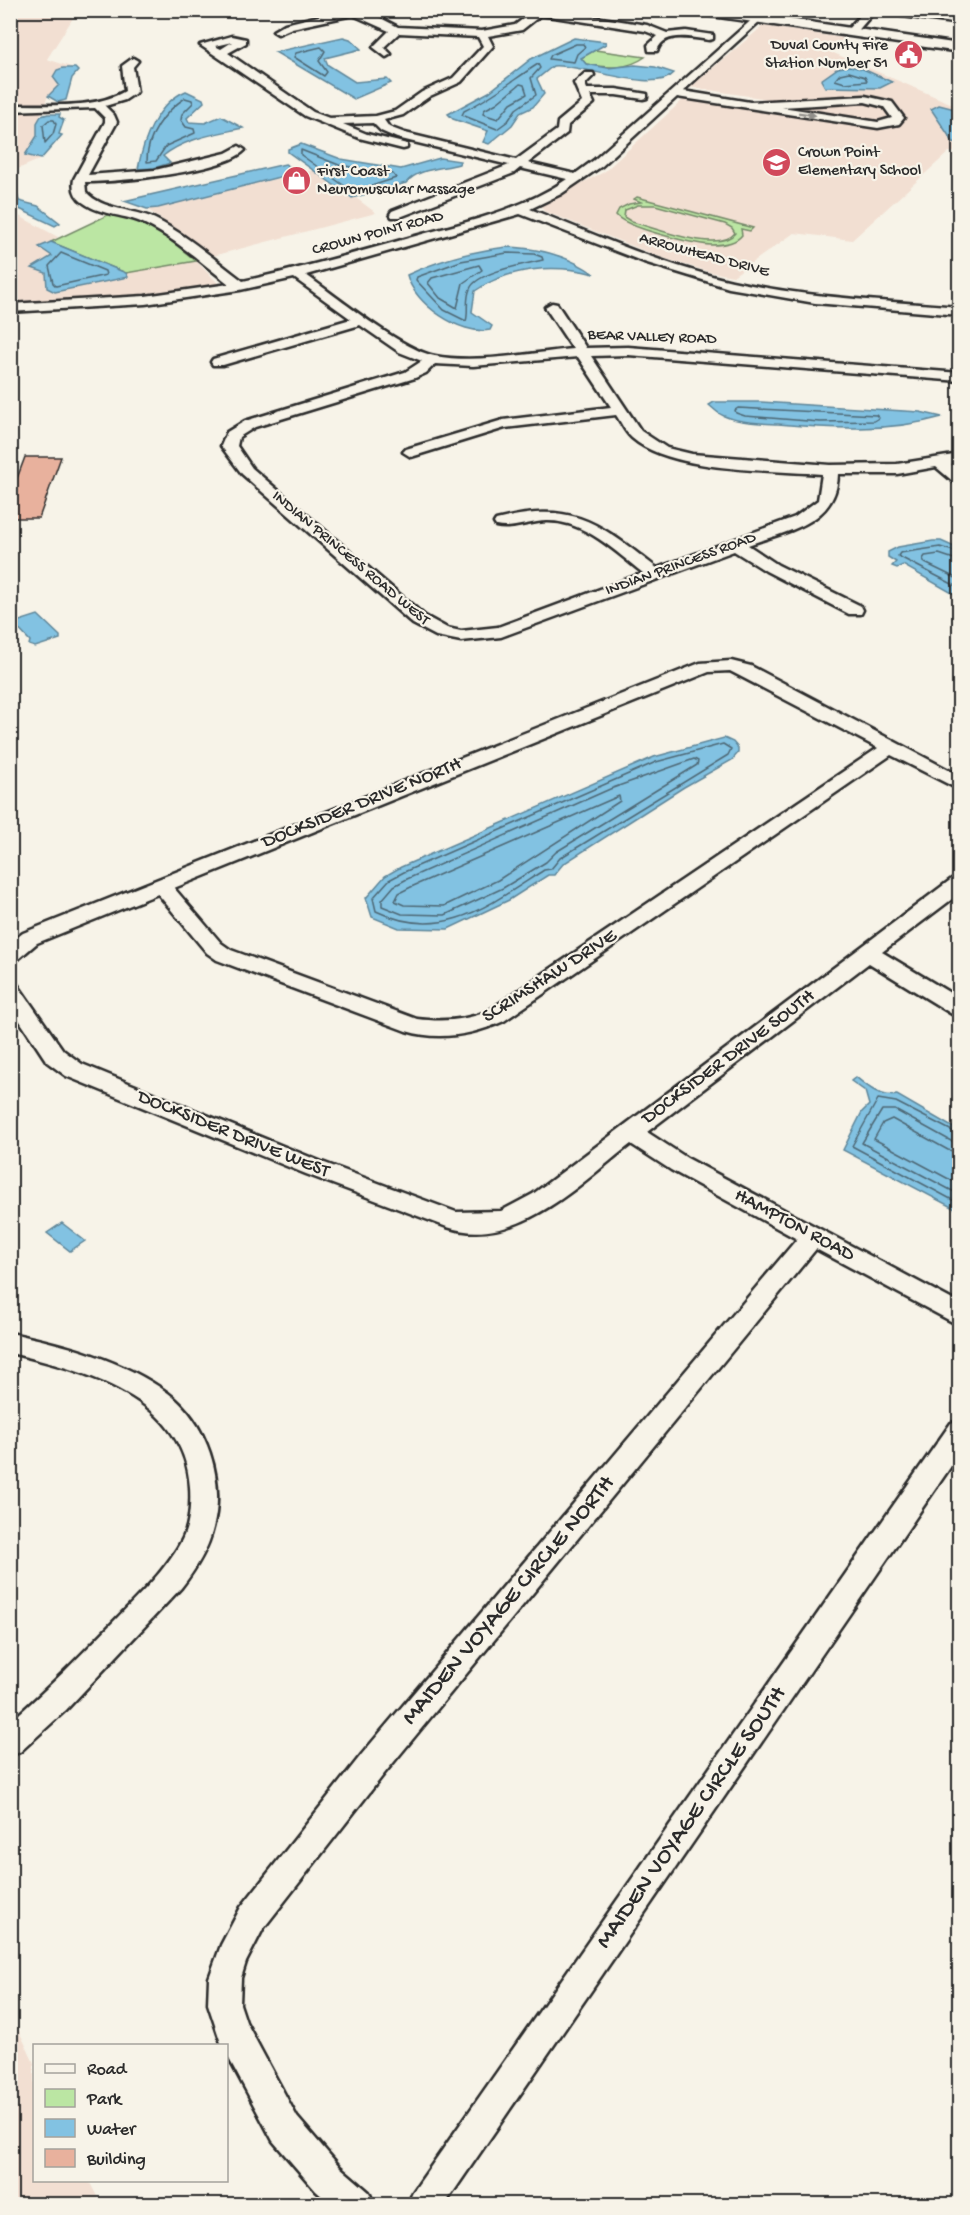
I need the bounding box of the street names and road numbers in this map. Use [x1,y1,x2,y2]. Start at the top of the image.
street label: CROWN POINT ROAD [310,207,446,261]
street label: ARROWHEAD DRIVE [637,230,772,283]
street label: BEAR VALLEY ROAD [586,326,717,350]
street label: INDIAN PRINCESS ROAD WEST [267,487,433,631]
street label: INDIAN PRINCESS ROAD [603,529,759,601]
street label: DOCKSIDER DRIVE NORTH [257,753,466,855]
street label: SCRIMSHAW DRIVE [479,924,623,1029]
street label: DOCKSIDER DRIVE SOUTH [636,985,820,1132]
street label: DOCKSIDER DRIVE WEST [132,1085,333,1185]
street label: HAMPTON ROAD [730,1185,859,1268]
street label: MAIDEN VOYAGE CIRCLE NORTH [396,1470,622,1732]
street label: MAIDEN VOYAGE CIRCLE SOUTH [590,1681,794,1955]

